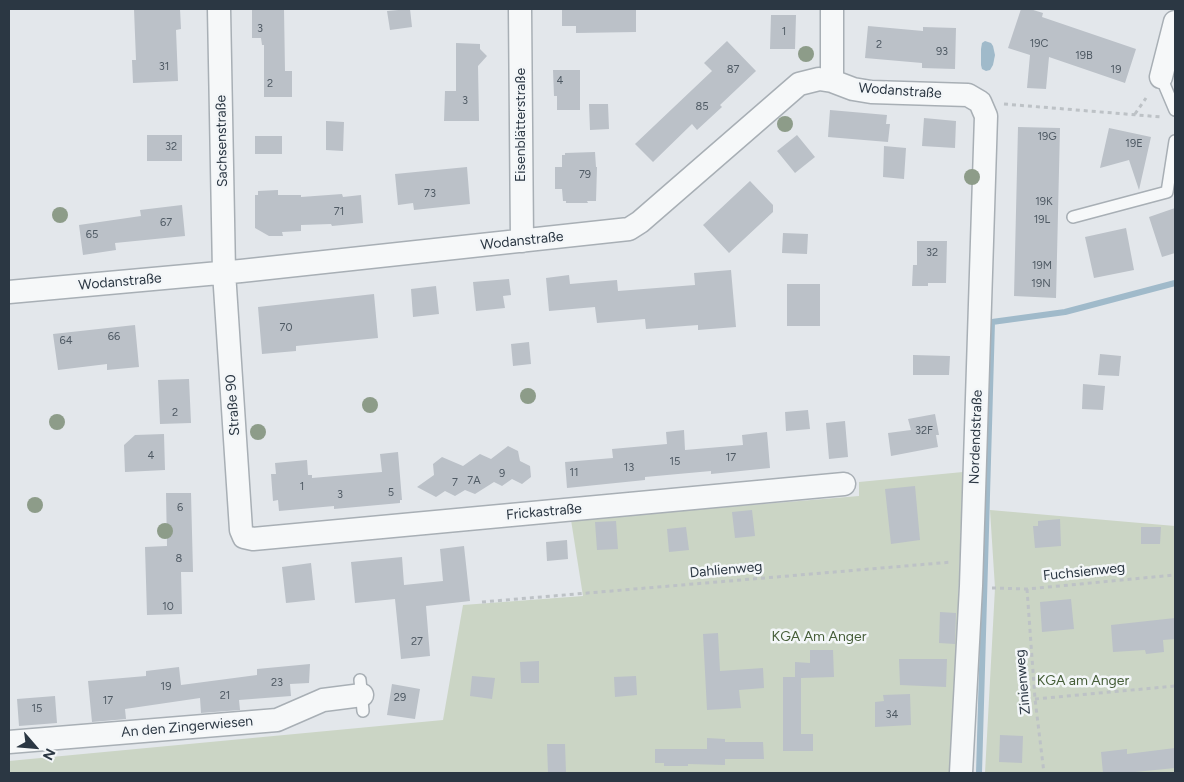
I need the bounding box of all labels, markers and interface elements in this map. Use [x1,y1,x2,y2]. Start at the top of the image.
house number: 3 [257,22,263,36]
house number: 1 [782,25,786,39]
house number: 19C [1030,37,1048,51]
house number: 2 [876,38,882,52]
house number: 93 [936,45,948,59]
house number: 19B [1075,49,1093,63]
house number: 31 [159,60,169,74]
house number: 87 [727,63,739,77]
house number: 19 [1111,63,1121,77]
street label: Eisenblätterstraße [513,68,529,182]
house number: 4 [557,74,563,88]
house number: 2 [267,77,273,91]
street label: Wodanstraße [858,80,942,102]
house number: 3 [462,94,468,108]
street label: Sachsenstraße [213,95,231,187]
house number: 85 [695,100,709,114]
house number: 19G [1037,130,1057,144]
house number: 19E [1125,137,1143,151]
house number: 32 [165,140,177,154]
house number: 79 [579,168,591,182]
house number: 73 [424,187,436,201]
house number: 19K [1035,195,1053,209]
house number: 71 [334,205,344,219]
house number: 19L [1034,213,1050,227]
house number: 67 [160,216,172,230]
house number: 65 [86,228,98,242]
street label: Wodanstraße [480,228,564,254]
house number: 32 [926,246,938,260]
house number: 19M [1032,259,1052,273]
street label: Wodanstraße [78,270,162,294]
house number: 19N [1031,277,1051,291]
house number: 70 [280,321,292,335]
house number: 66 [108,330,120,344]
house number: 64 [59,334,73,348]
street label: Straße 90 [222,374,244,436]
street label: Nordendstraße [966,389,986,485]
house number: 2 [172,406,178,420]
house number: 32F [915,424,933,438]
house number: 4 [148,449,154,463]
house number: 17 [726,451,736,465]
house number: 15 [670,455,680,469]
house number: 13 [624,461,634,475]
house number: 11 [569,466,579,480]
house number: 9 [499,467,505,481]
house number: 7A [467,474,481,488]
house number: 7 [452,476,458,490]
house number: 1 [300,480,304,494]
house number: 5 [388,486,394,500]
house number: 3 [337,488,343,502]
street label: Frickastraße [505,500,583,524]
house number: 6 [177,501,183,515]
house number: 8 [176,552,182,566]
street label: Dahlienweg [689,558,763,582]
street label: Fuchsienweg [1042,559,1126,585]
house number: 10 [162,600,174,614]
park label: KGA Am Anger [772,629,866,645]
house number: 27 [411,635,423,649]
street label: Zinienweg [1012,649,1034,715]
park label: KGA am Anger [1037,673,1129,689]
house number: 23 [271,676,283,690]
house number: 19 [161,680,171,694]
house number: 21 [220,689,230,703]
house number: 29 [394,691,406,705]
house number: 17 [103,694,113,708]
house number: 15 [32,702,42,716]
house number: 34 [886,708,898,722]
street label: An den Zingerwiesen [120,713,254,741]
north arrow [10,722,60,772]
text: N [39,745,59,763]

